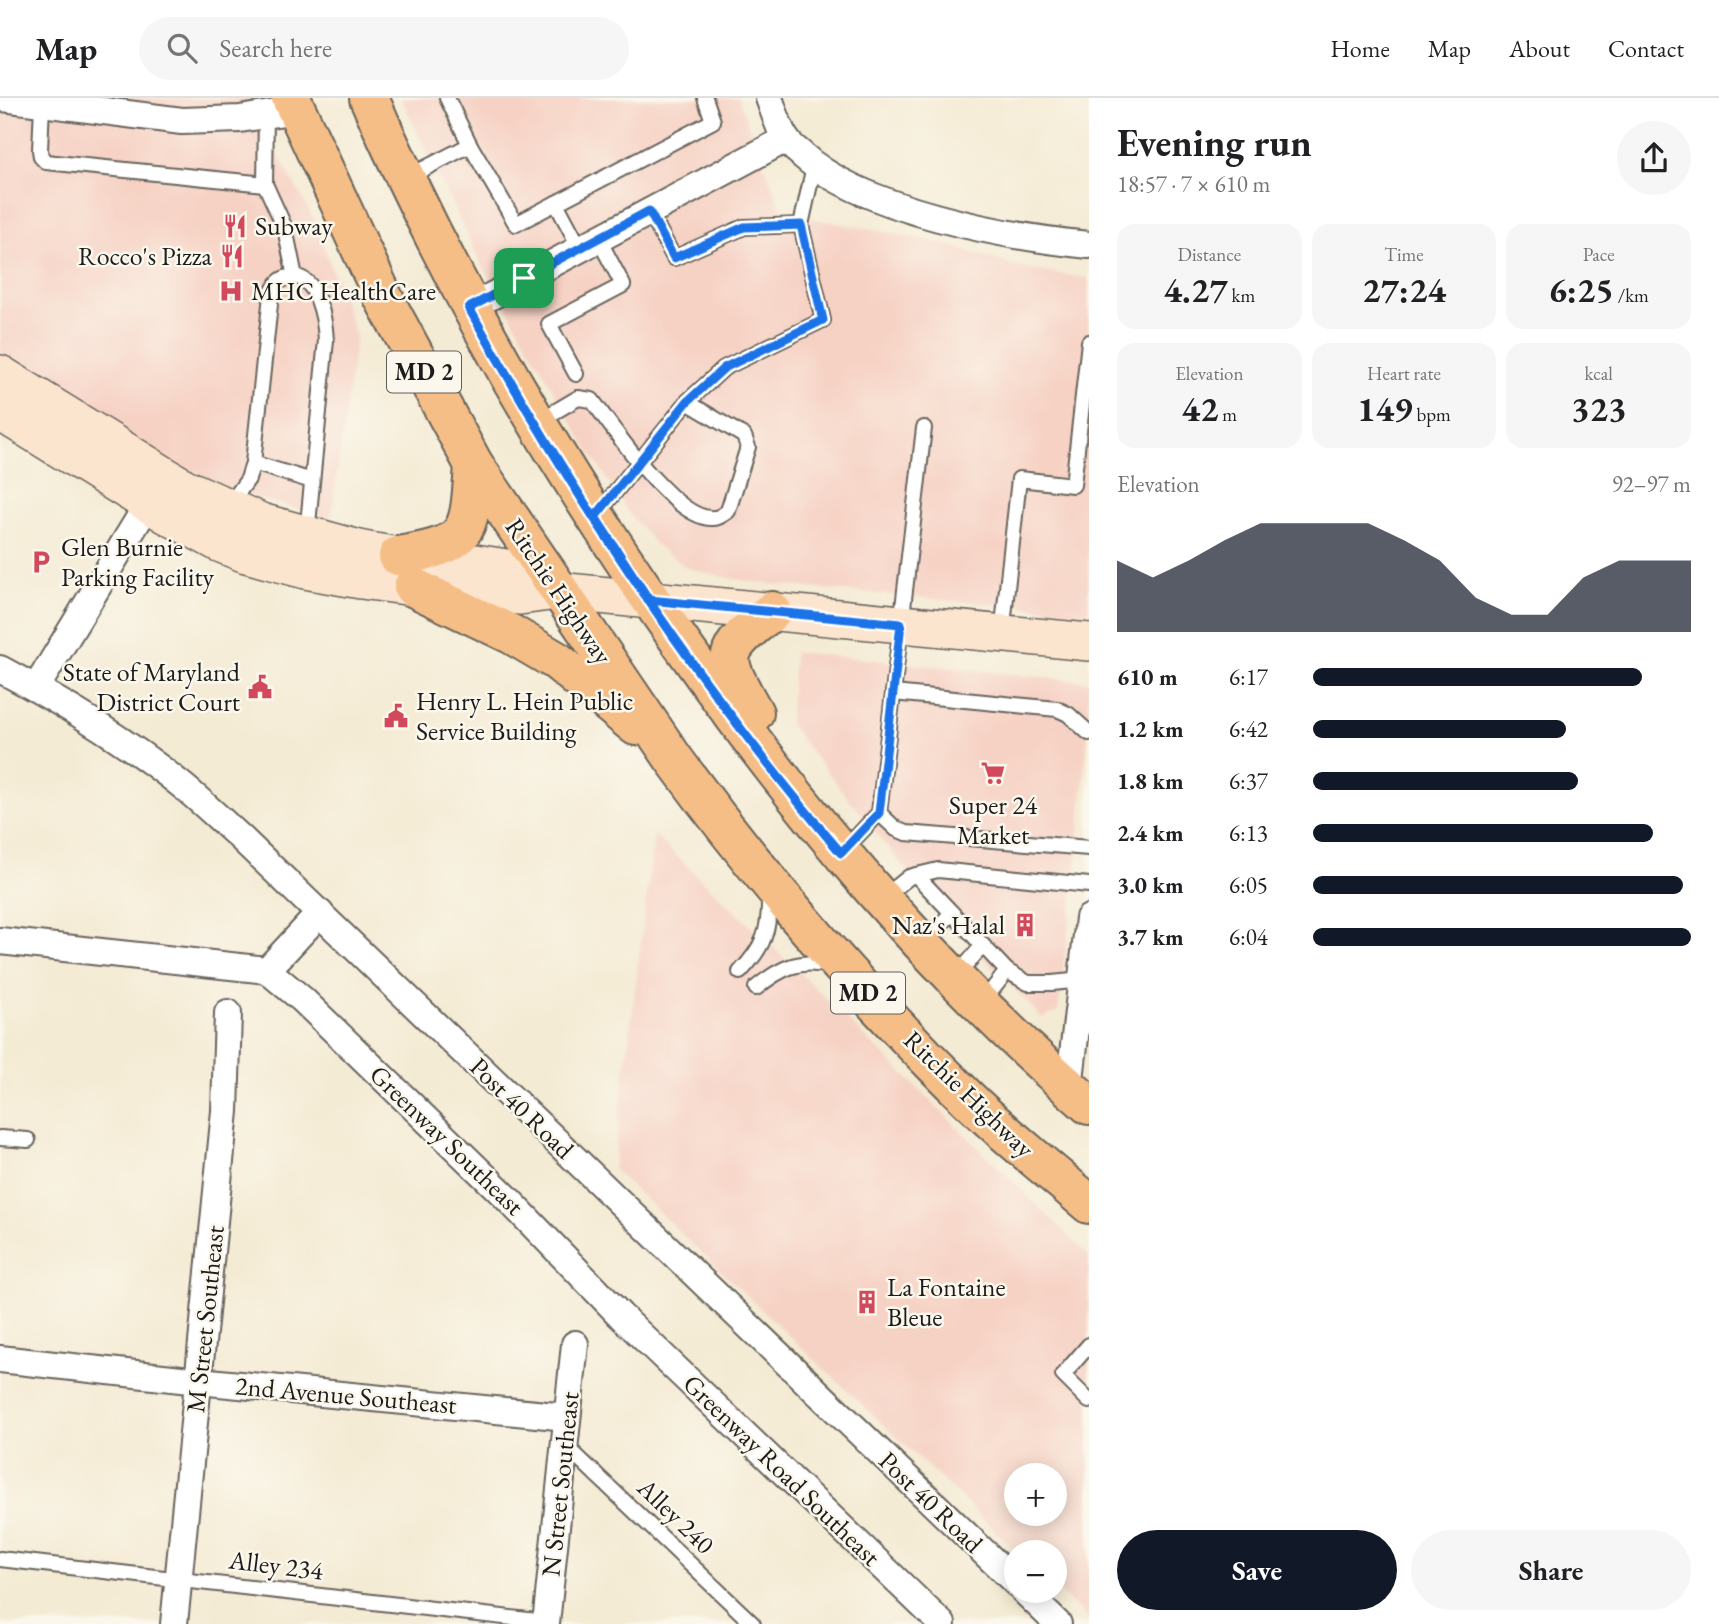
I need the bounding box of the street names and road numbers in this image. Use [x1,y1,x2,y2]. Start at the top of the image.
road number: MD 2 [387,352,461,393]
street label: Ritchie Highway [498,511,621,671]
road number: MD 2 [831,972,905,1014]
street label: Ritchie Highway [896,1023,1042,1165]
street label: Post 40 Road [463,1050,582,1167]
street label: Greenway Southeast [362,1058,532,1222]
street label: M Street Southeast [178,1224,232,1414]
street label: Greenway Road Southeast [676,1367,888,1573]
street label: 2nd Avenue Southeast [234,1368,458,1422]
street label: N Street Southeast [533,1390,587,1578]
street label: Post 40 Road [872,1444,991,1561]
street label: Alley 240 [629,1470,722,1561]
street label: Alley 234 [226,1542,326,1588]

